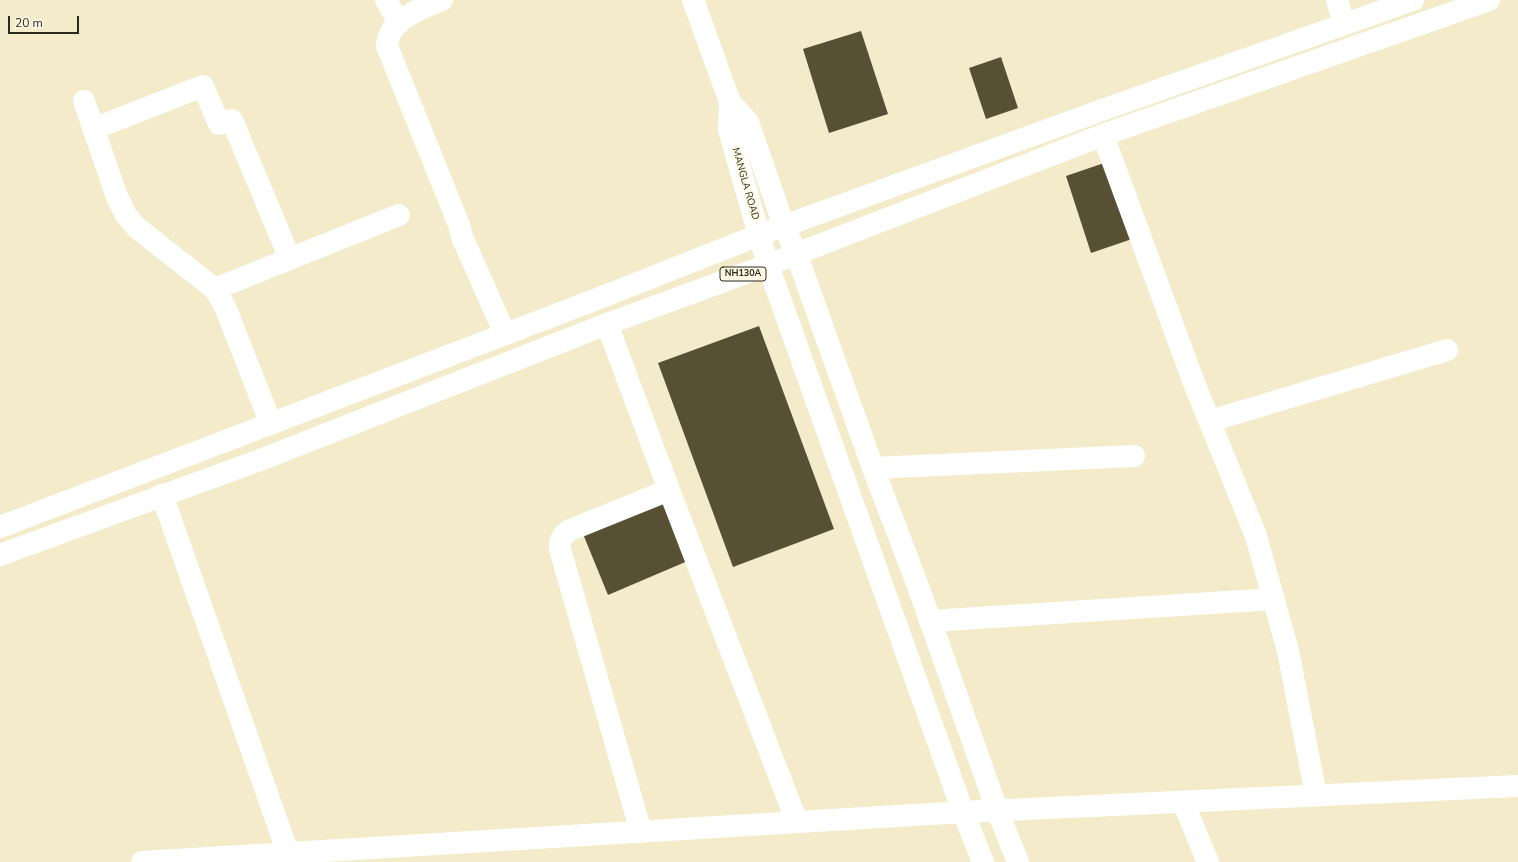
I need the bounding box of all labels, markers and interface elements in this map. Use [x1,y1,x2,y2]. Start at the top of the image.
scale bar [10,8,81,34]
text: 20 m [15,15,43,31]
street label: MANGLA ROAD [729,147,761,221]
road number: NH130A [720,267,766,281]

